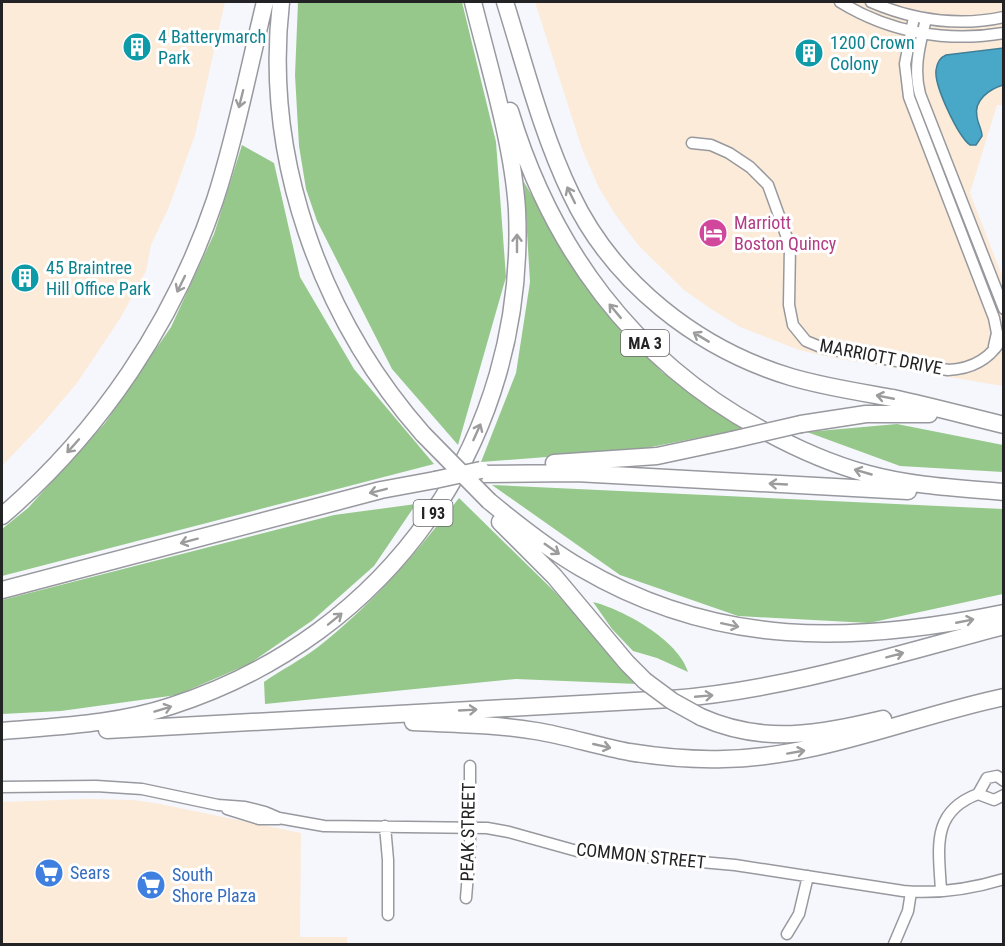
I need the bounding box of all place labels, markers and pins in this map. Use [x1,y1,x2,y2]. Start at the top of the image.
place label: 4 Batterymarch Park [158,26,266,68]
building icon: 4 Batterymarch Park [121,31,153,63]
place label: 1200 Crown Colony [830,32,915,74]
building icon: 1200 Crown Colony [793,37,825,69]
place label: Marriott Boston Quincy [734,212,837,254]
hotel icon: Marriott Boston Quincy [697,217,729,249]
place label: 45 Braintree Hill Office Park [46,257,151,299]
building icon: 45 Braintree Hill Office Park [9,262,41,294]
supermarket icon: Sears [33,857,65,889]
place label: Sears [70,862,110,883]
place label: South Shore Plaza [172,864,256,906]
supermarket icon: South Shore Plaza [135,869,167,901]

